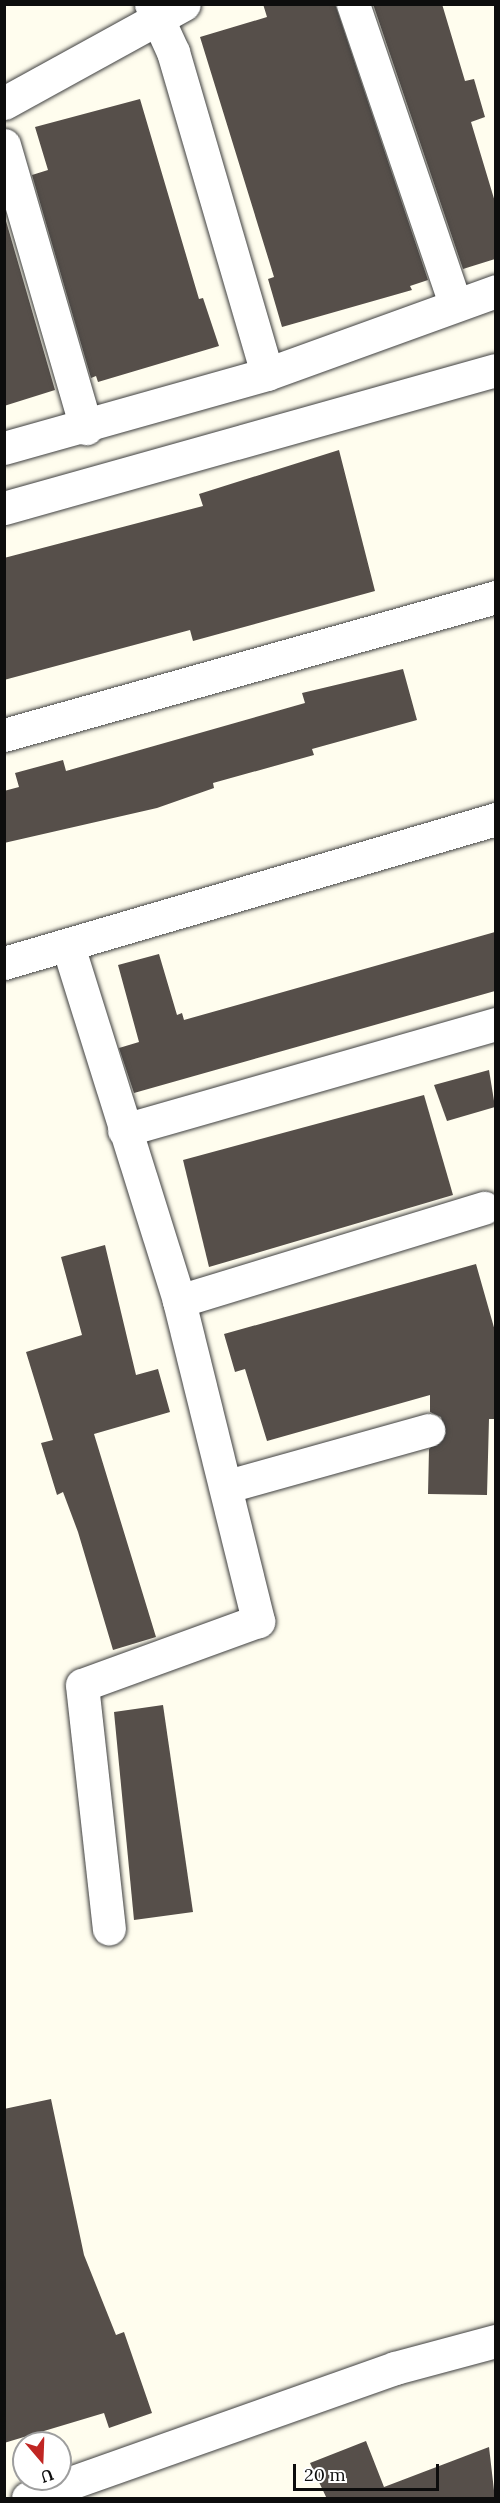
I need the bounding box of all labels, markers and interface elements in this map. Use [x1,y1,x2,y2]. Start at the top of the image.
north arrow [12,2431,72,2491]
scale bar [296,2452,442,2490]
text: 20 m [304,2463,346,2486]
text: U [38,2465,56,2488]

